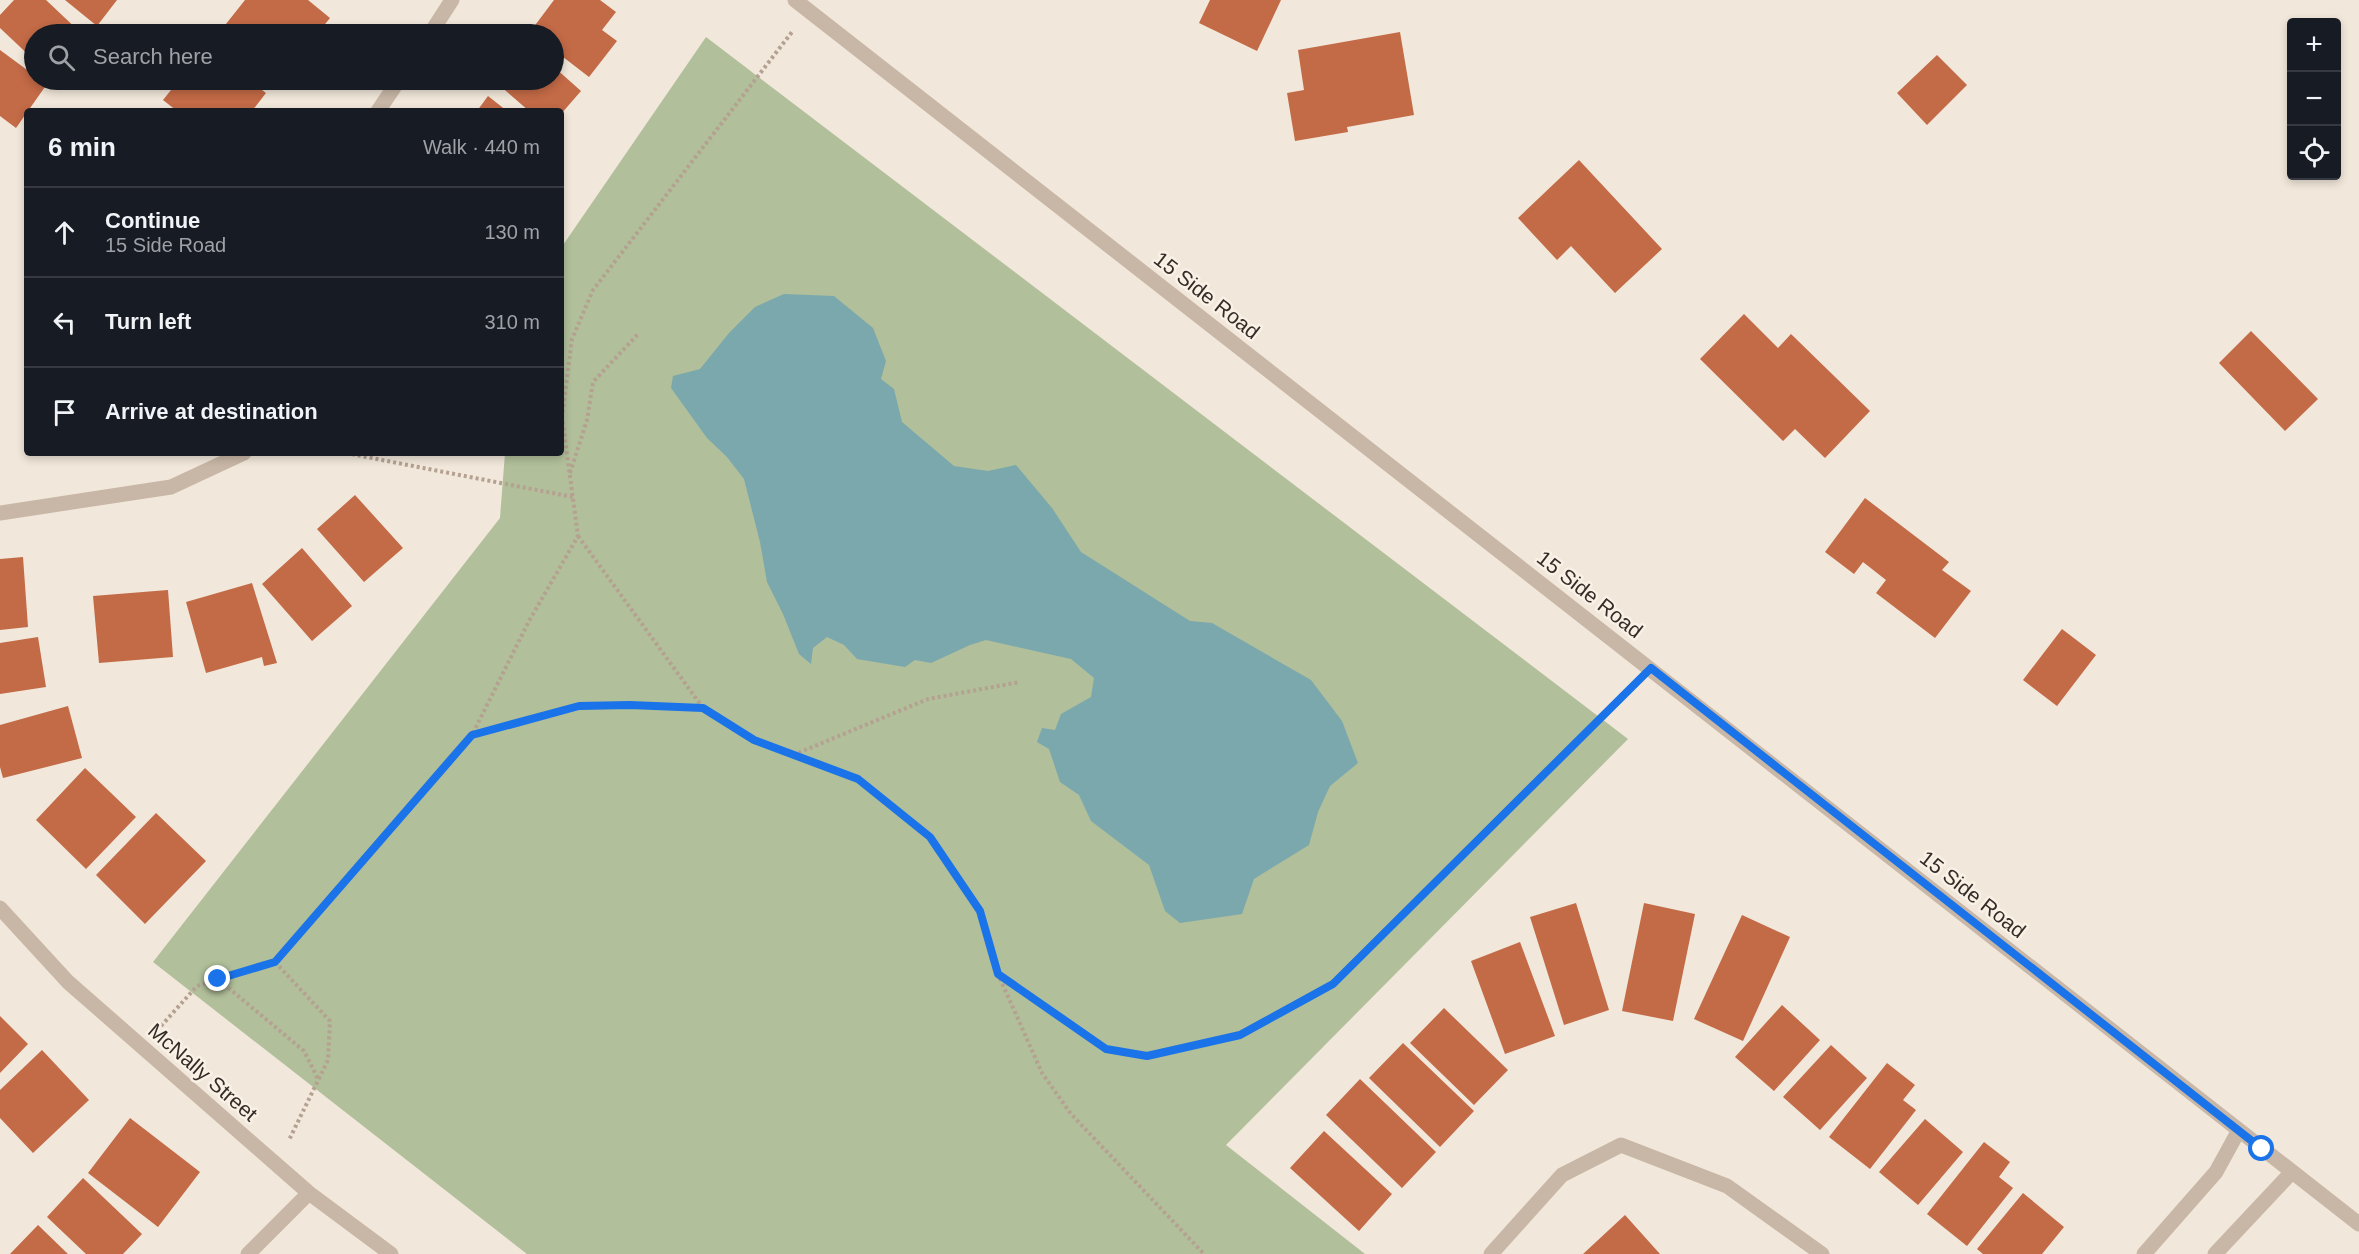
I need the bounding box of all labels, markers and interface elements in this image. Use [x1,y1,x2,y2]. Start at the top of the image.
map controls [2287,18,2341,180]
button: + [2287,18,2341,72]
search box [24,24,564,90]
icon: search [45,41,78,74]
text: Search here [93,44,213,69]
button: − [2287,72,2341,126]
button: locate [2287,126,2341,180]
text: 6 min [48,132,116,162]
text: Walk · 440 m [423,136,540,158]
text: Continue [105,208,200,233]
icon: ahead [48,216,81,249]
text: 130 m [484,221,540,243]
text: 15 Side Road [105,234,226,256]
street label: 15 Side Road [1150,247,1264,343]
icon: left [48,306,81,339]
text: Turn left [105,309,191,334]
text: 310 m [484,311,540,333]
icon: arrive [48,396,81,429]
text: Arrive at destination [105,399,318,424]
street label: 15 Side Road [1533,546,1647,642]
street label: 15 Side Road [1916,846,2030,942]
route end [204,965,230,991]
street label: McNally Street [144,1019,262,1126]
route start [2248,1135,2274,1161]

